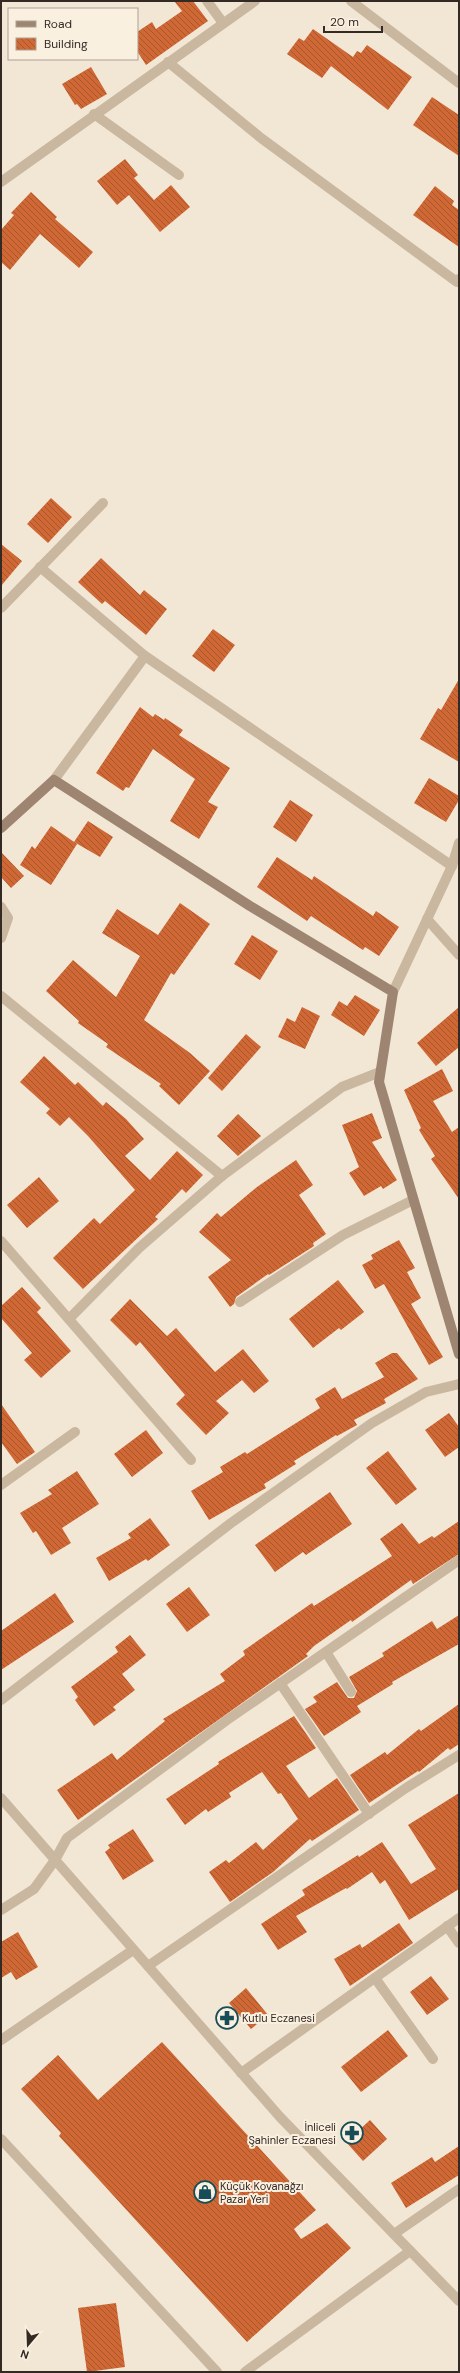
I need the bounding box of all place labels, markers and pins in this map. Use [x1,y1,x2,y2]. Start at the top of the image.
pharmacy icon: Kutlu Eczanesi [214,2005,240,2031]
place label: Kutlu Eczanesi [242,2011,315,2025]
place label: İnliceli Şahinler Eczanesi [248,2120,336,2147]
pharmacy icon: İnliceli Şahinler Eczanesi [339,2120,365,2146]
shop icon: Küçük Kovanağzı Pazar Yeri [192,2179,218,2205]
place label: Küçük Kovanağzı Pazar Yeri [220,2179,303,2206]

